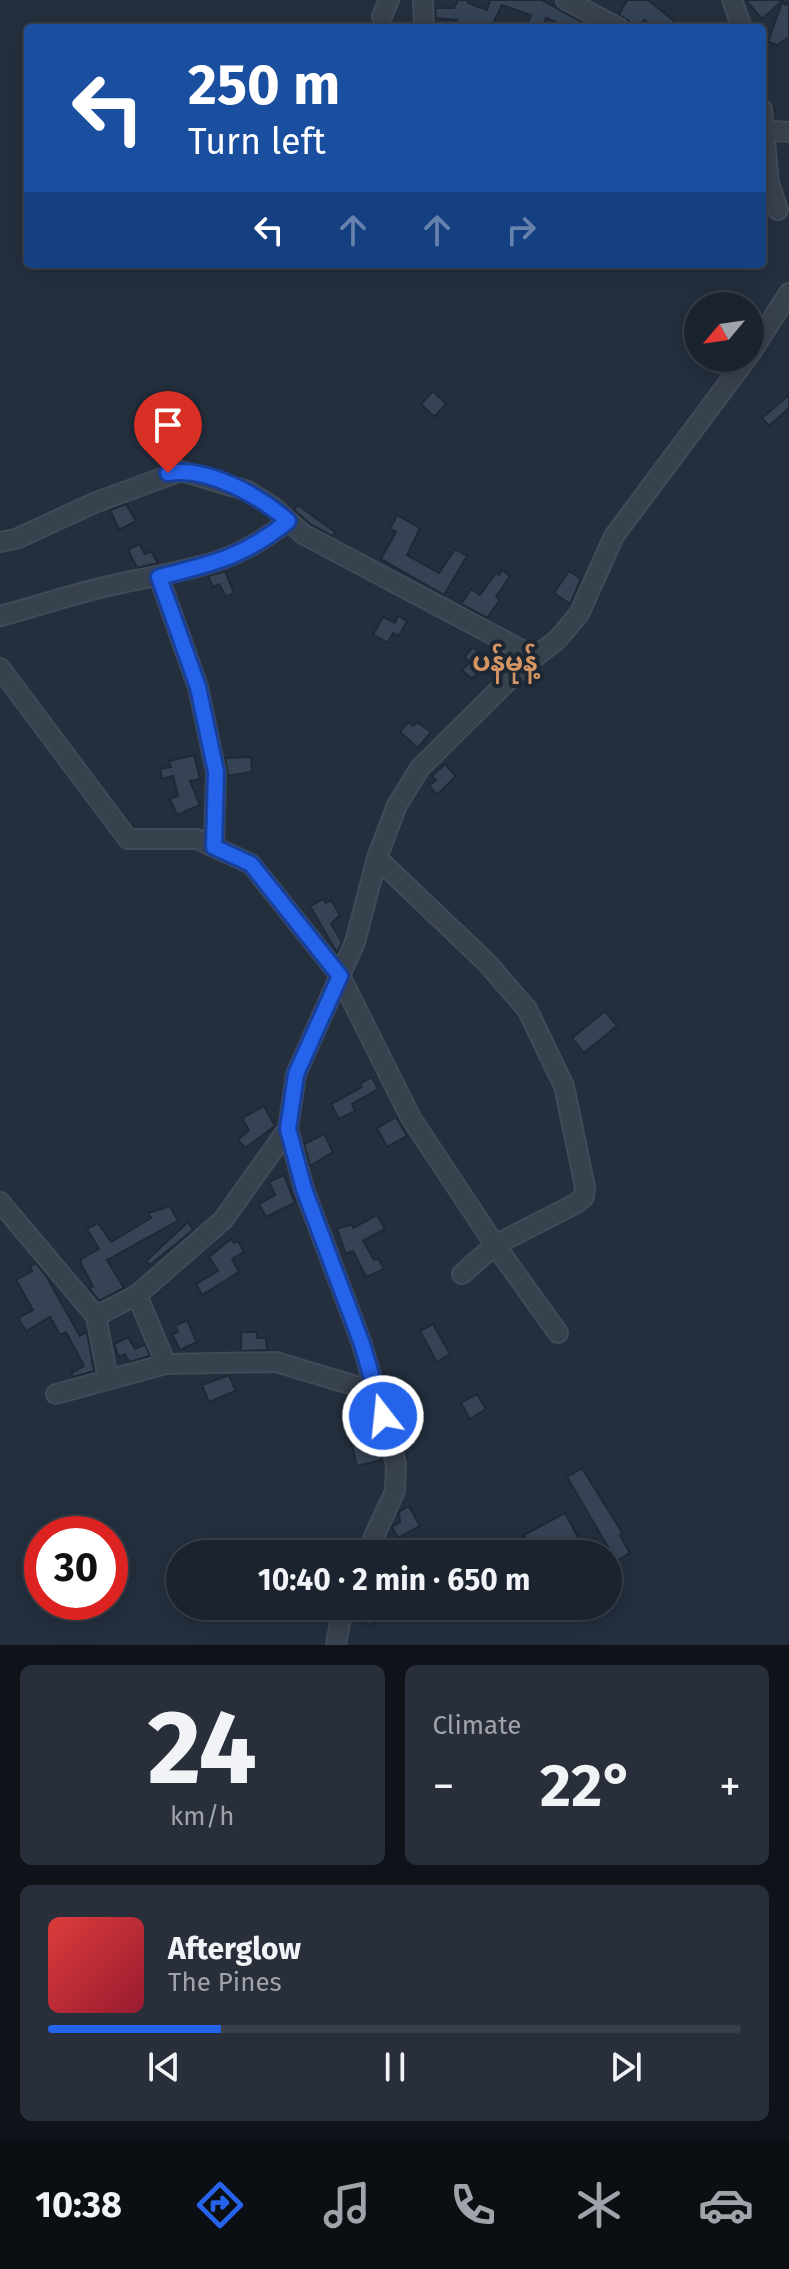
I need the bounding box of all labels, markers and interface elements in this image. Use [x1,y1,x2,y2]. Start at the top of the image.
text: 250 m [188,52,340,119]
icon: left [56,56,160,160]
text: Turn left [188,120,326,164]
icon: left [247,208,291,252]
icon: ahead [331,208,375,252]
icon: ahead [415,208,459,252]
icon: right [499,208,543,252]
north arrow [684,292,764,372]
map controls [684,292,764,372]
pin [134,391,202,473]
icon: arrive [146,403,190,447]
district label: ပန်မုန့် [472,643,541,684]
position arrow [341,1374,425,1458]
speed limit sign: 30 [24,1516,128,1620]
text: 10:40 · 2 min · 650 m [258,1562,530,1598]
text: 24 [147,1686,257,1811]
text: Climate [433,1710,521,1741]
text: 22° [540,1750,633,1822]
text: − [433,1760,455,1813]
text: + [719,1760,741,1813]
text: km/h [170,1801,234,1832]
text: Afterglow [168,1931,301,1967]
text: The Pines [168,1967,282,1998]
icon: previous [142,2045,186,2089]
icon: pause [373,2045,417,2089]
icon: next [604,2045,648,2089]
icon: directions [192,2177,248,2233]
icon: music [319,2177,375,2233]
icon: phone [445,2177,501,2233]
icon: climate [571,2177,627,2233]
icon: car [698,2177,754,2233]
text: 10:38 [35,2183,122,2227]

